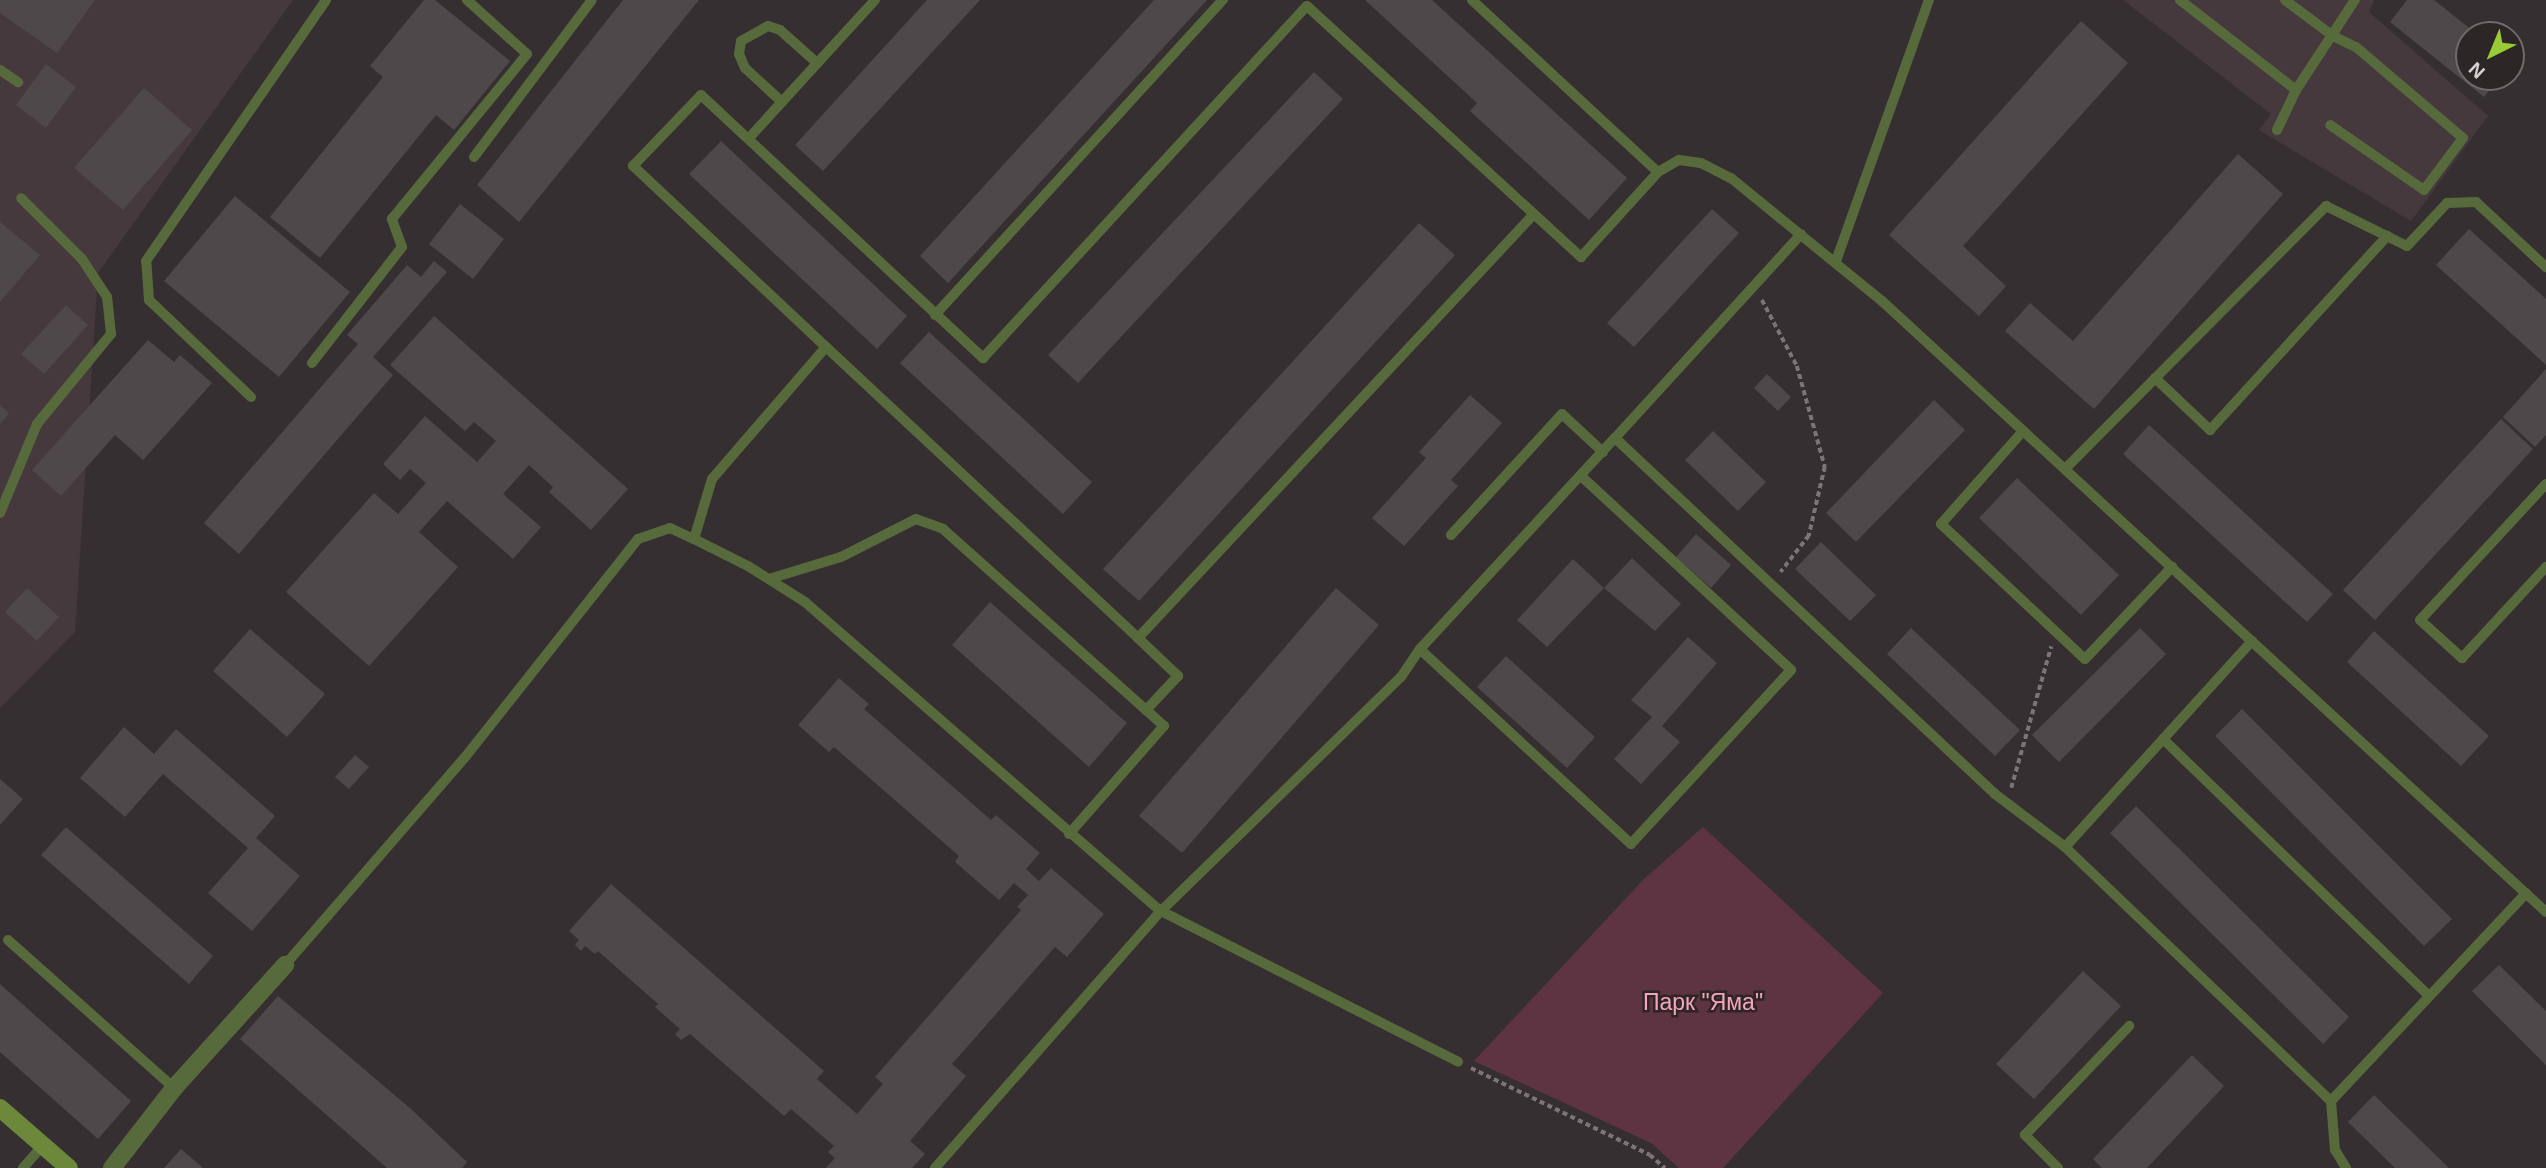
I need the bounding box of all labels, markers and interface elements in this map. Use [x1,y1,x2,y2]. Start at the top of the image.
north arrow [2455,21,2525,91]
text: N [2465,58,2489,83]
park label: Парк "Яма" [1643,988,1763,1016]

